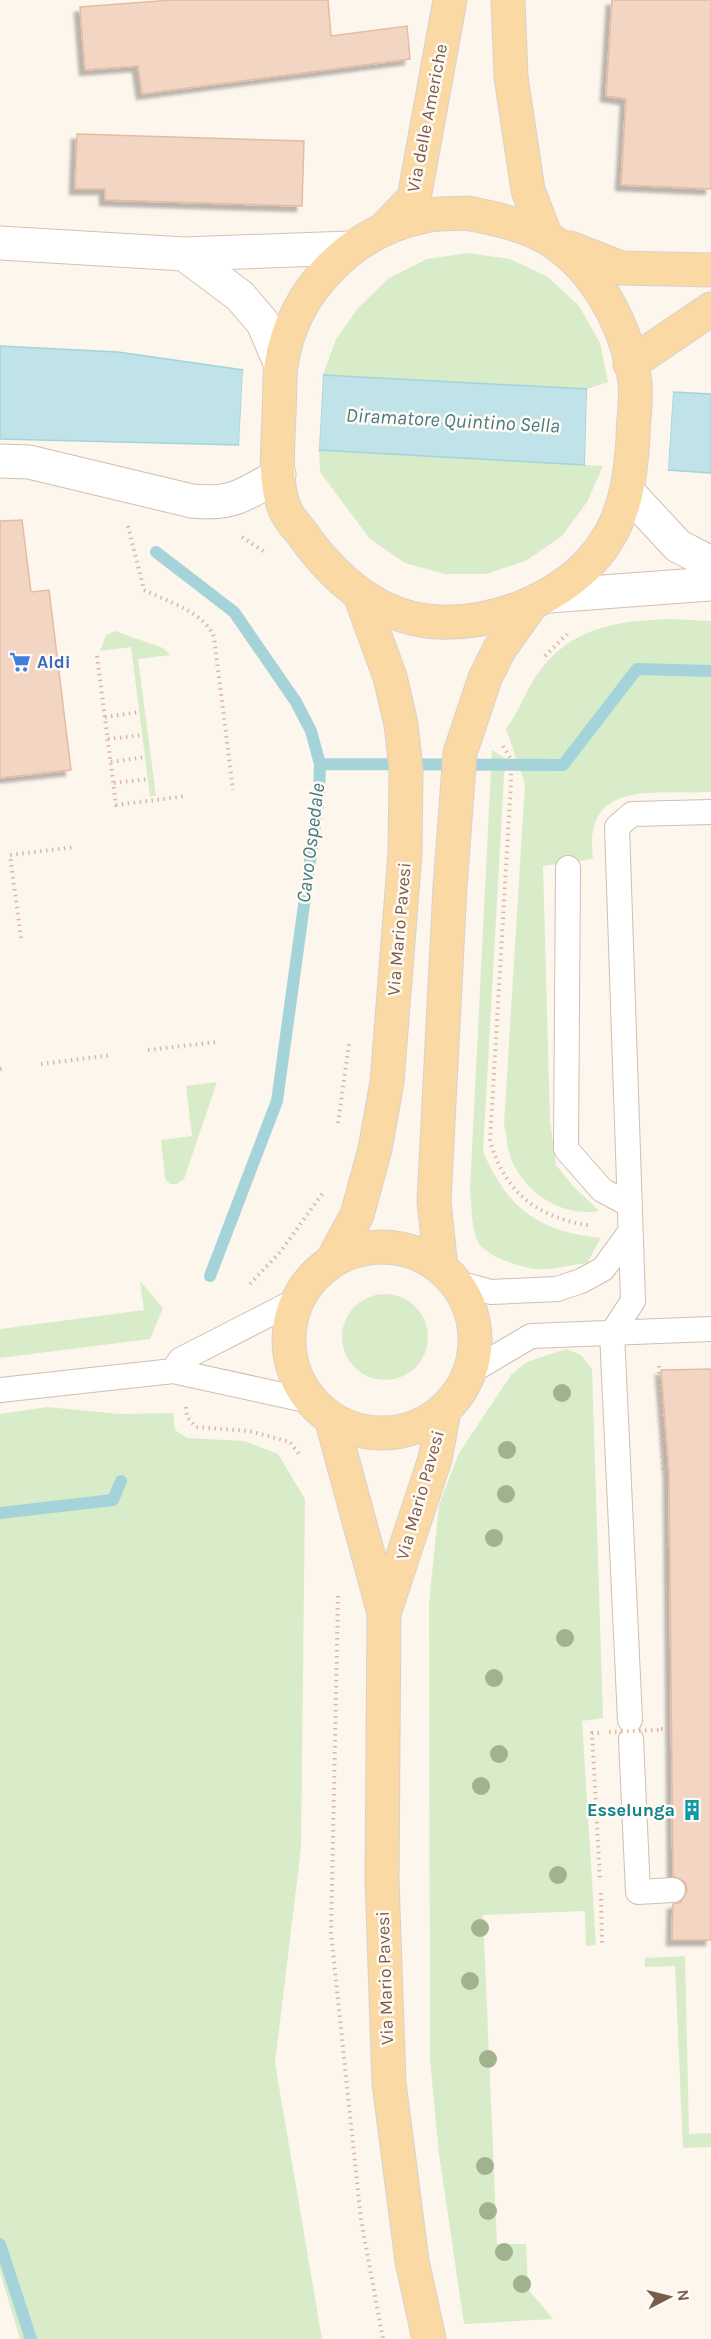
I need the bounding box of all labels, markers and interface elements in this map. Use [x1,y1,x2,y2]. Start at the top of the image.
street label: Via delle Americhe [402,42,452,194]
water label: Diramatore Quintino Sella [345,403,561,438]
supermarket icon: Aldi [8,650,32,674]
place label: Aldi [37,651,71,673]
water label: Cavo Ospedale [292,782,329,904]
street label: Via Mario Pavesi [382,861,416,997]
street label: Via Mario Pavesi [391,1428,449,1562]
building icon: Esselunga [680,1798,704,1822]
place label: Esselunga [587,1799,675,1821]
street label: Via Mario Pavesi [372,1911,398,2045]
north arrow [639,2267,699,2327]
text: N [673,2288,694,2302]

